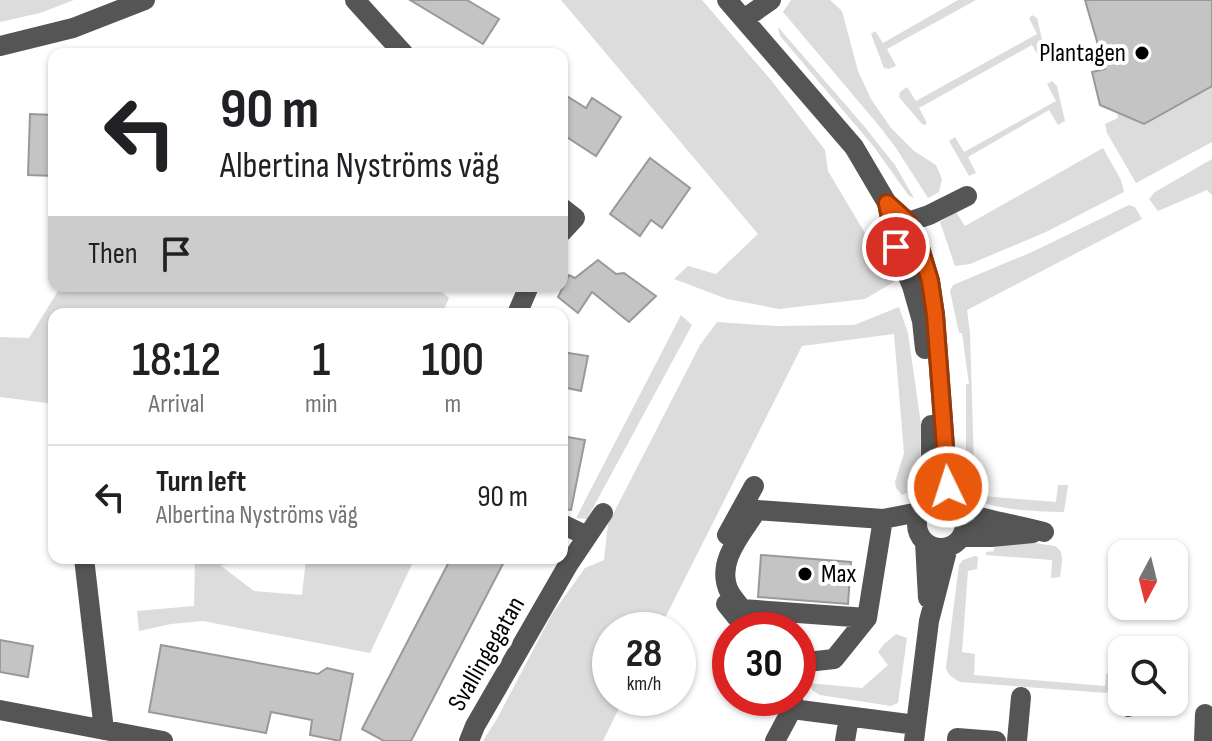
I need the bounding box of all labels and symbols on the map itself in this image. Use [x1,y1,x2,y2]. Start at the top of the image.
place label: Plantagen [1039,38,1126,69]
marker: Plantagen [1133,44,1151,62]
pin [862,213,930,281]
position arrow [906,445,990,529]
north arrow [1108,540,1188,620]
place label: Max [821,559,856,590]
marker: Max [796,565,814,583]
street label: Svallingegatan [442,591,532,717]
speed limit sign: 30 [712,612,816,716]

